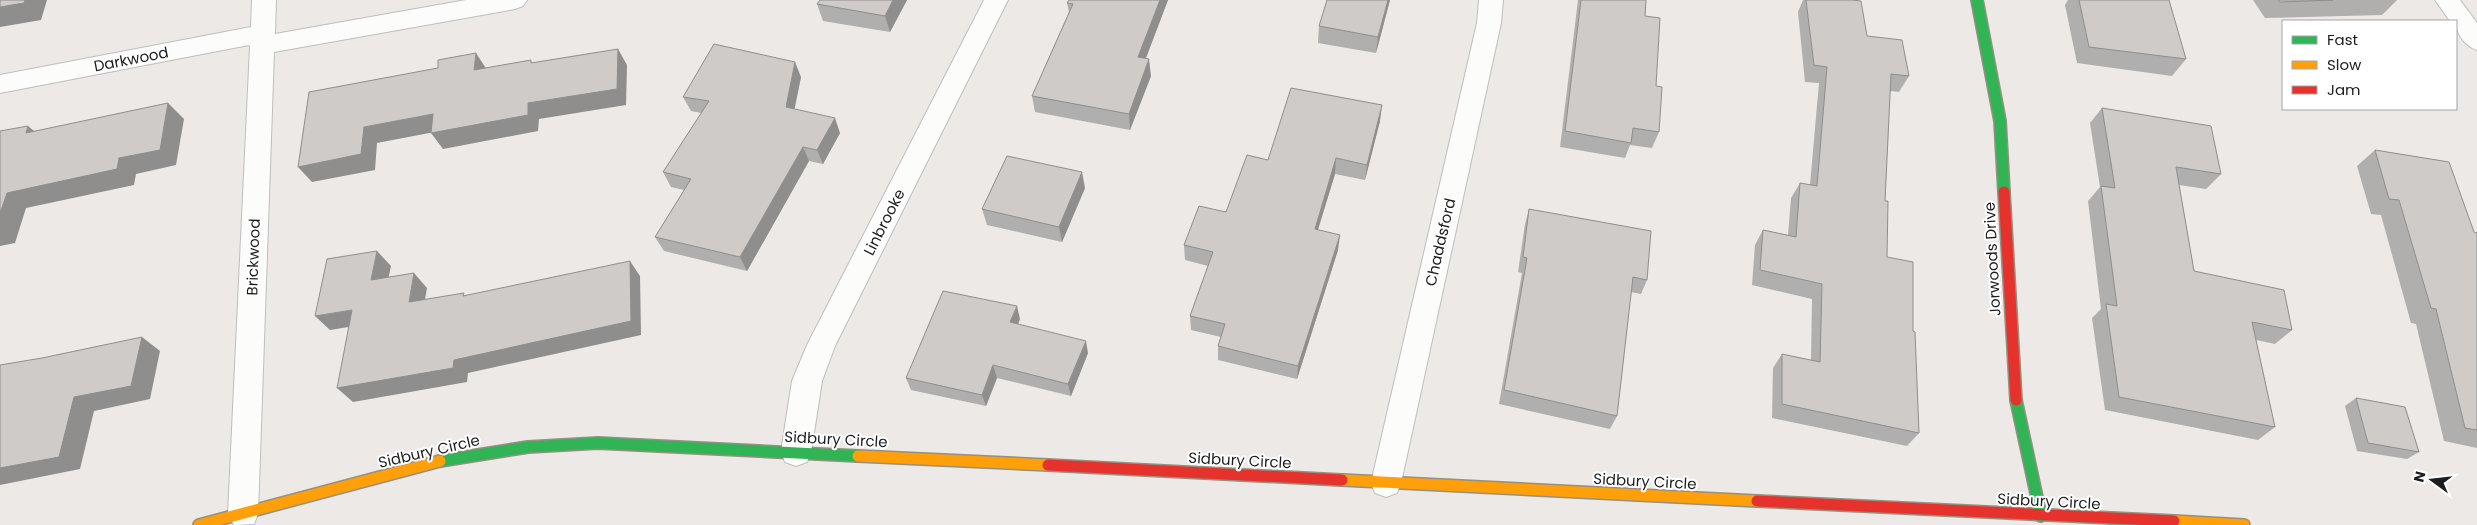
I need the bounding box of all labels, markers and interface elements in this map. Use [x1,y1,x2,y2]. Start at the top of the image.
legend [2282,20,2457,110]
text: Fast [2327,29,2358,50]
street label: Darkwood [92,41,170,77]
text: Slow [2327,54,2362,75]
text: Jam [2327,79,2361,100]
street label: Linbrooke [858,185,910,259]
street label: Chaddsford [1420,196,1460,288]
street label: Jorwoods Drive [1979,201,2005,317]
street label: Brickwood [241,218,265,296]
street label: Sidbury Circle [784,426,888,452]
street label: Sidbury Circle [376,429,482,473]
street label: Sidbury Circle [1188,447,1292,473]
north arrow [2407,455,2457,505]
street label: Sidbury Circle [1593,468,1697,494]
text: N [2408,469,2430,484]
street label: Sidbury Circle [1997,488,2101,514]

